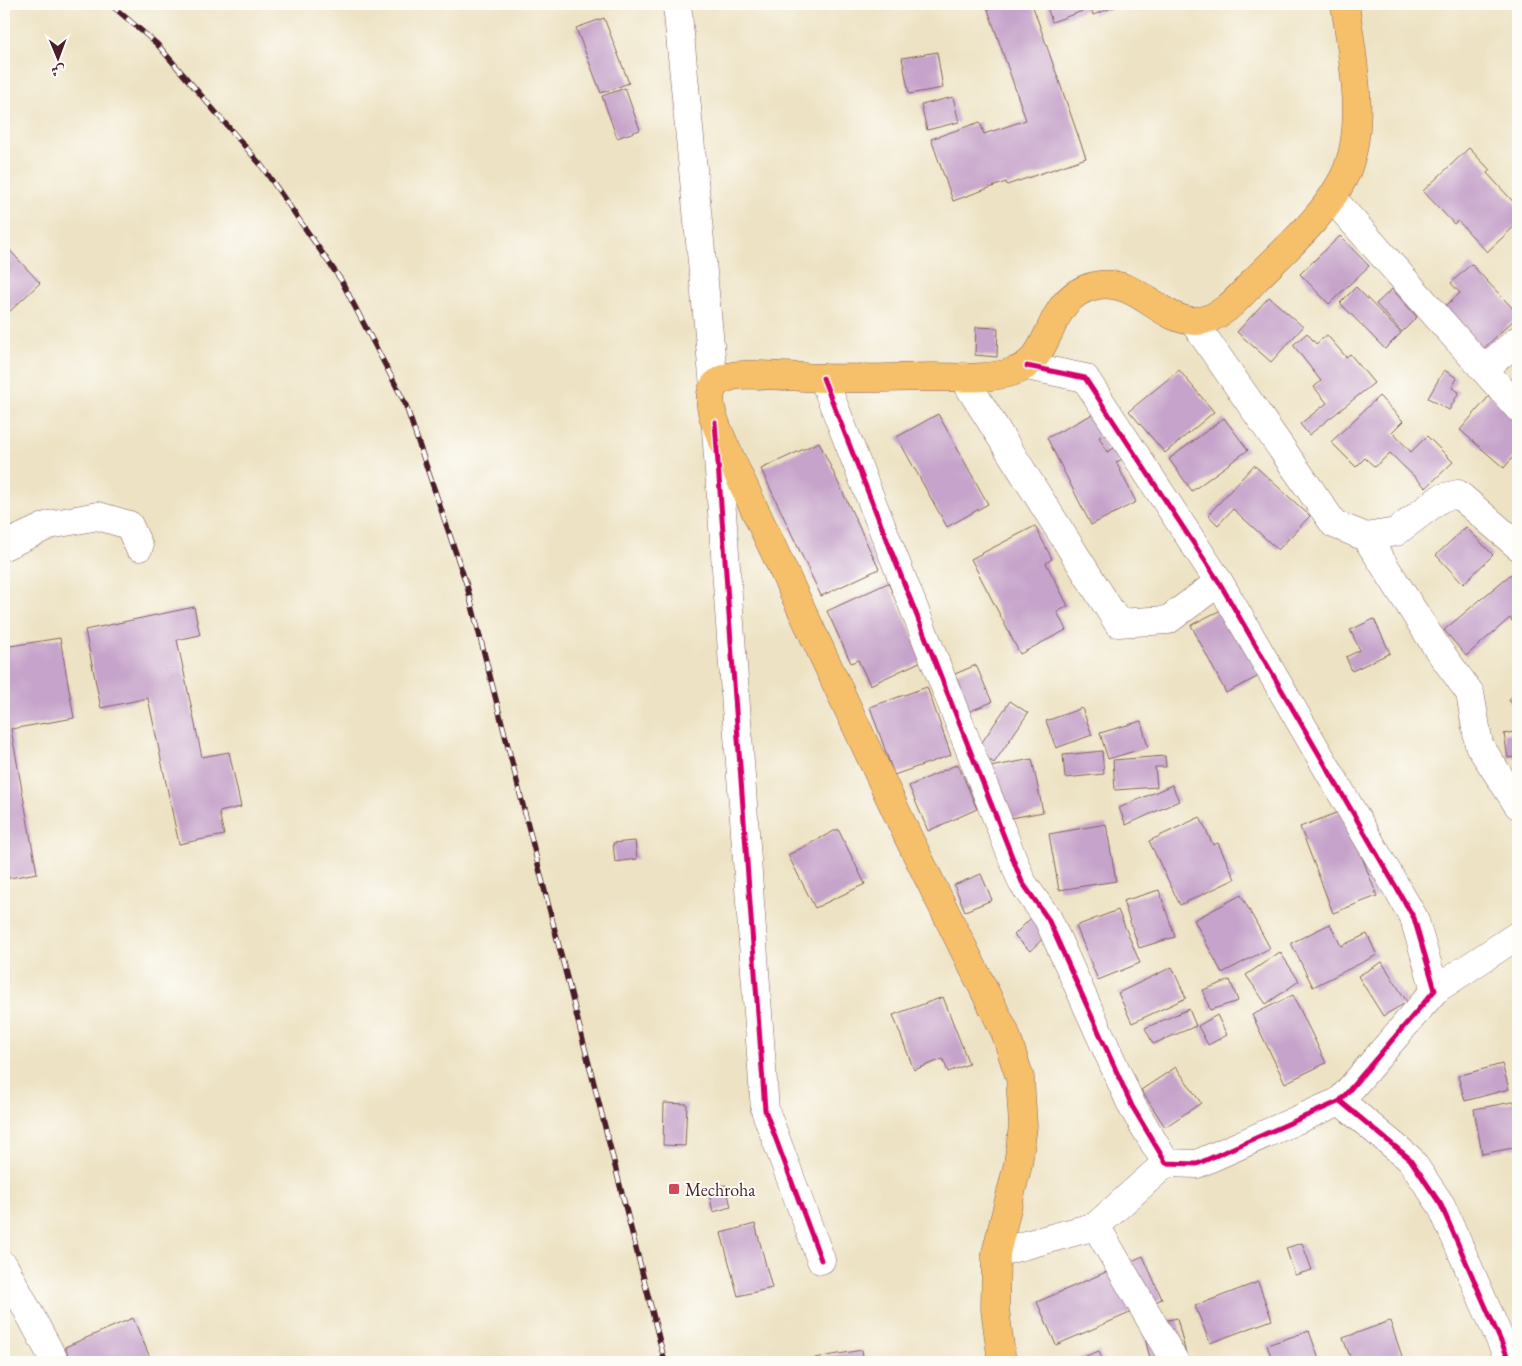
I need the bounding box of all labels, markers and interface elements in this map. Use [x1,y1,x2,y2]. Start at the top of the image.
north arrow [32,32,82,82]
text: ش [51,62,65,80]
place label: Mechroha [685,1178,756,1201]
marker: Mechroha [667,1182,681,1196]

